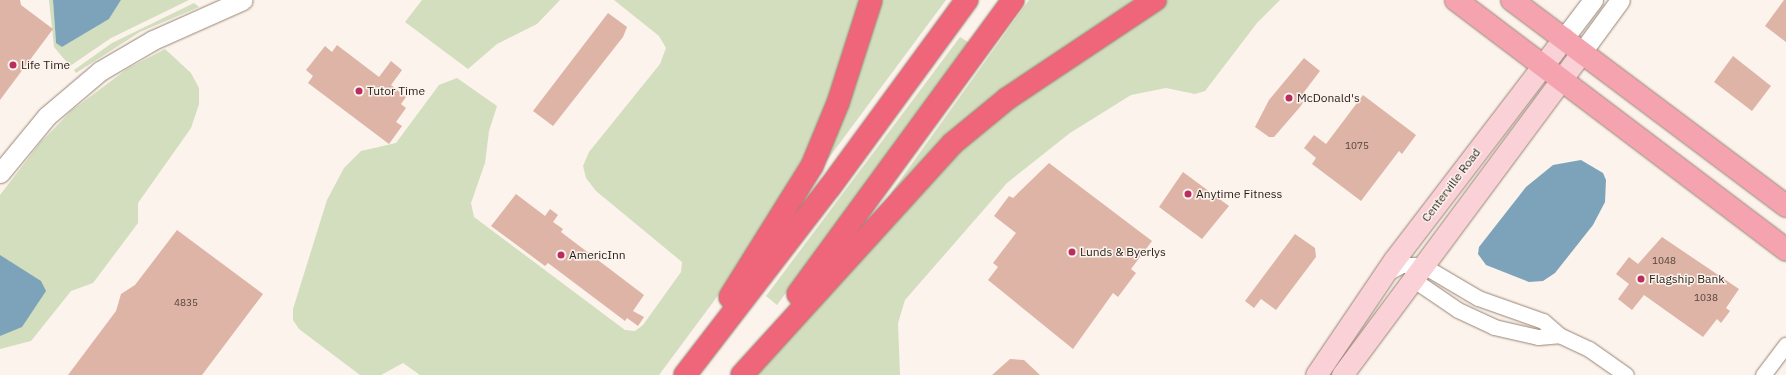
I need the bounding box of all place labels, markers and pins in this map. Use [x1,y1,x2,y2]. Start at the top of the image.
place label: Life Time [21,58,70,72]
marker: Life Time [8,60,18,70]
place label: Tutor Time [367,84,425,98]
marker: Tutor Time [354,86,364,96]
place label: McDonald's [1297,91,1360,105]
marker: McDonald's [1284,93,1294,103]
place label: Anytime Fitness [1196,187,1282,201]
marker: Anytime Fitness [1183,189,1193,199]
place label: Lunds & Byerlys [1080,245,1166,259]
marker: Lunds & Byerlys [1067,247,1077,257]
place label: AmericInn [569,248,626,262]
marker: AmericInn [556,250,566,260]
place label: Flagship Bank [1649,272,1725,286]
marker: Flagship Bank [1636,274,1646,284]

